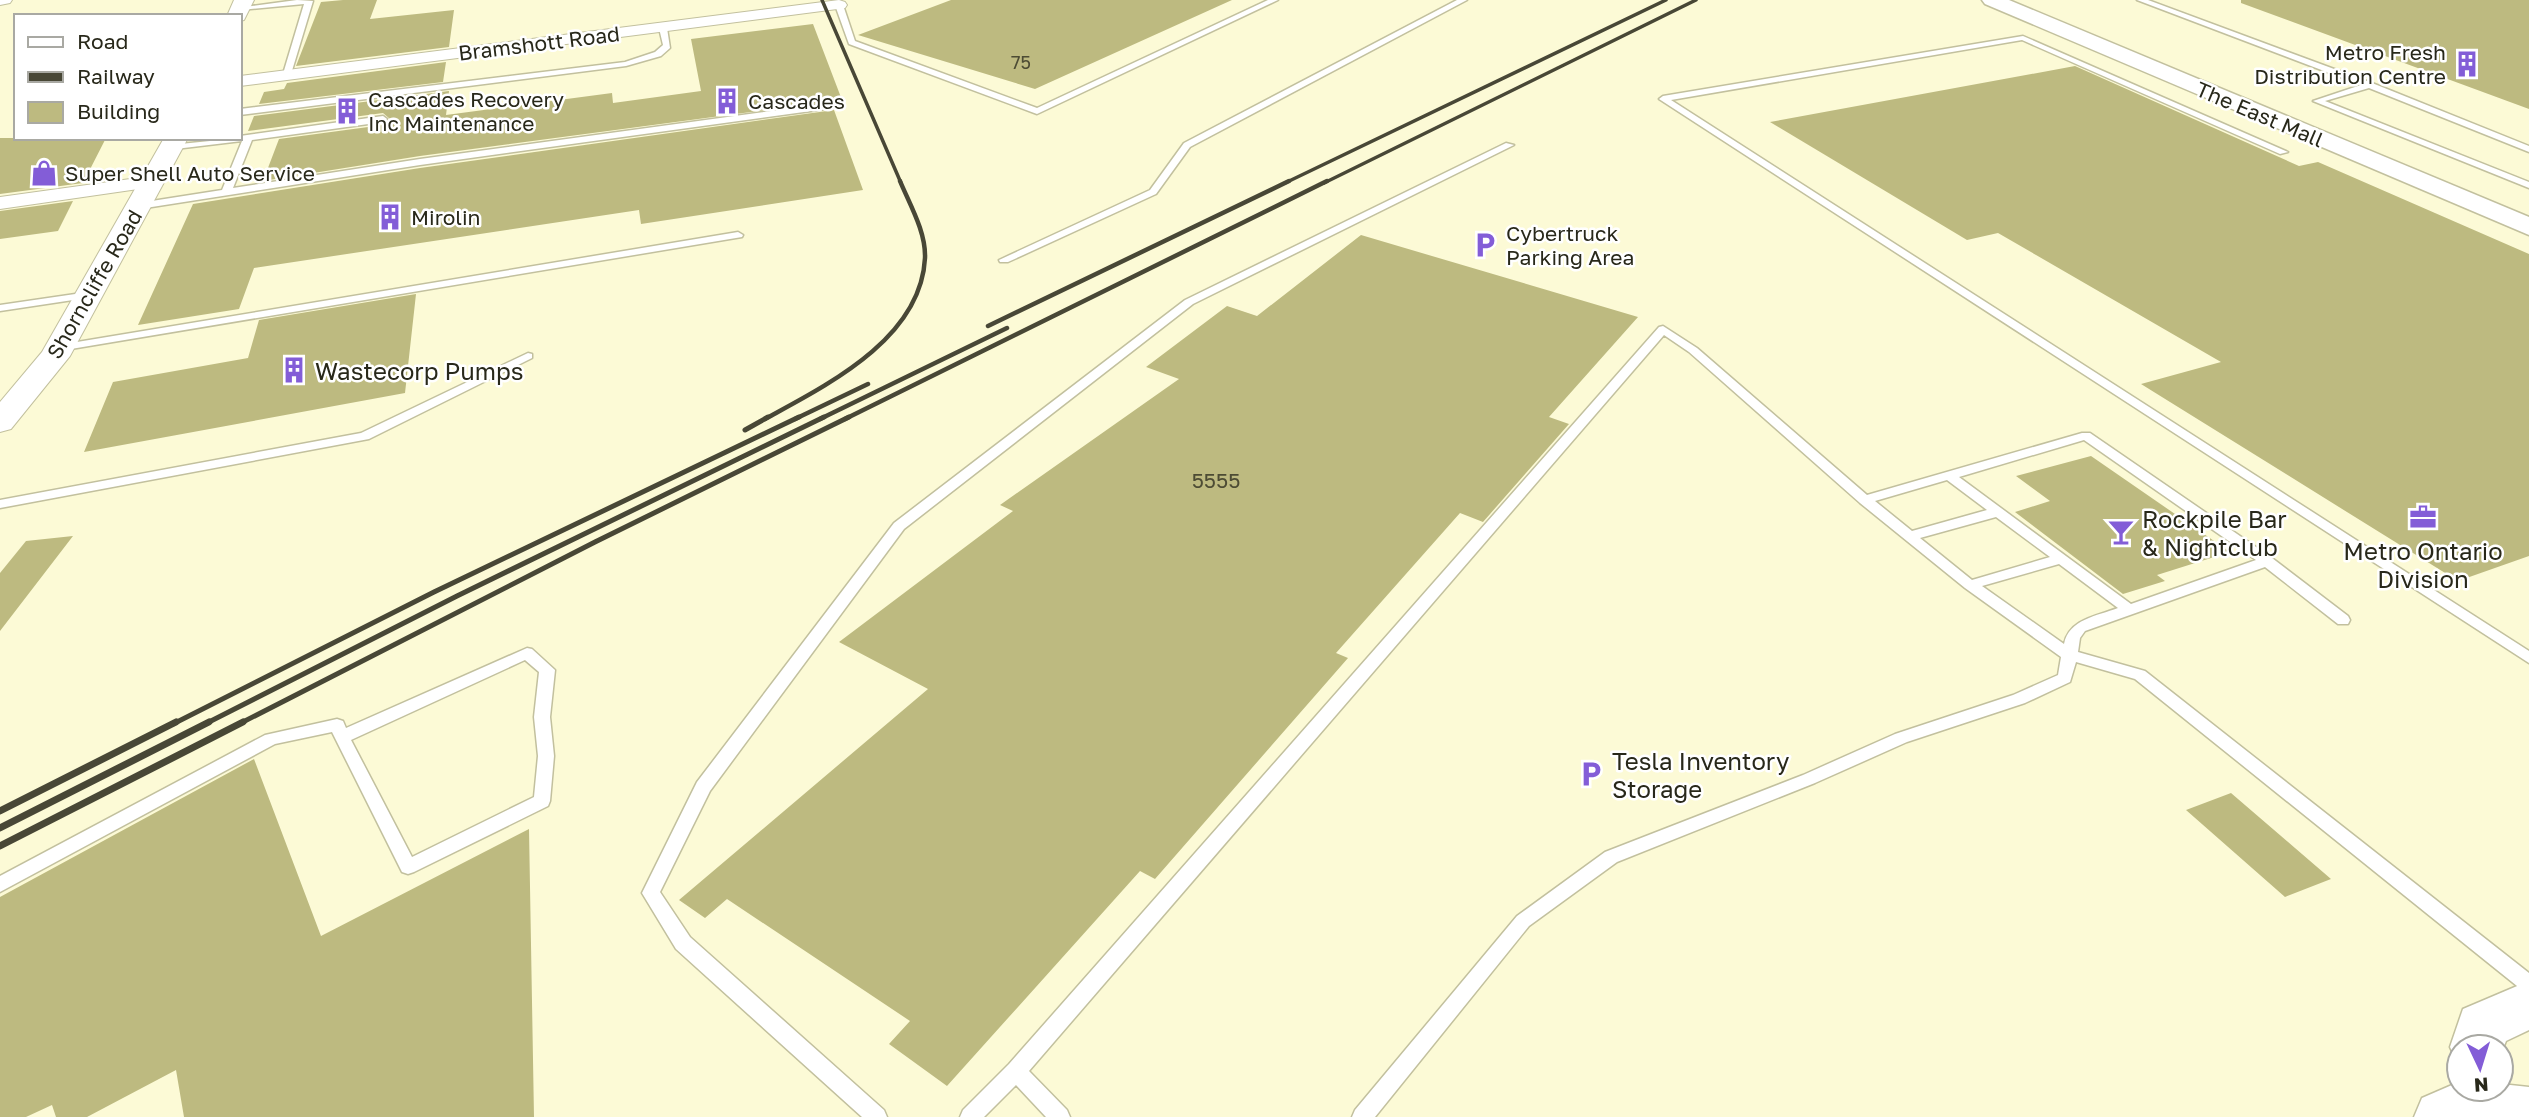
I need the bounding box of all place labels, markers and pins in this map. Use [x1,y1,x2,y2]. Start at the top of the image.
place label: Metro Fresh Distribution Centre [2254,39,2446,89]
building icon: Metro Fresh Distribution Centre [2452,49,2482,79]
place label: Cascades Recovery Inc Maintenance [368,86,564,136]
building icon: Cascades [712,86,742,116]
place label: Cascades [748,88,845,114]
building icon: Cascades Recovery Inc Maintenance [332,96,362,126]
shop icon: Super Shell Auto Service [29,158,59,188]
place label: Super Shell Auto Service [65,160,315,186]
building icon: Mirolin [375,202,405,232]
place label: Mirolin [411,204,481,230]
place label: Cybertruck Parking Area [1506,220,1634,270]
parking icon: Cybertruck Parking Area [1470,230,1500,260]
building icon: Wastecorp Pumps [279,355,309,385]
place label: Wastecorp Pumps [315,356,523,385]
office icon: Metro Ontario Division [2408,502,2438,532]
place label: Rockpile Bar & Nightclub [2142,504,2287,561]
bar icon: Rockpile Bar & Nightclub [2106,517,2136,547]
place label: Metro Ontario Division [2343,536,2503,593]
place label: Tesla Inventory Storage [1612,746,1789,803]
parking icon: Tesla Inventory Storage [1576,759,1606,789]

